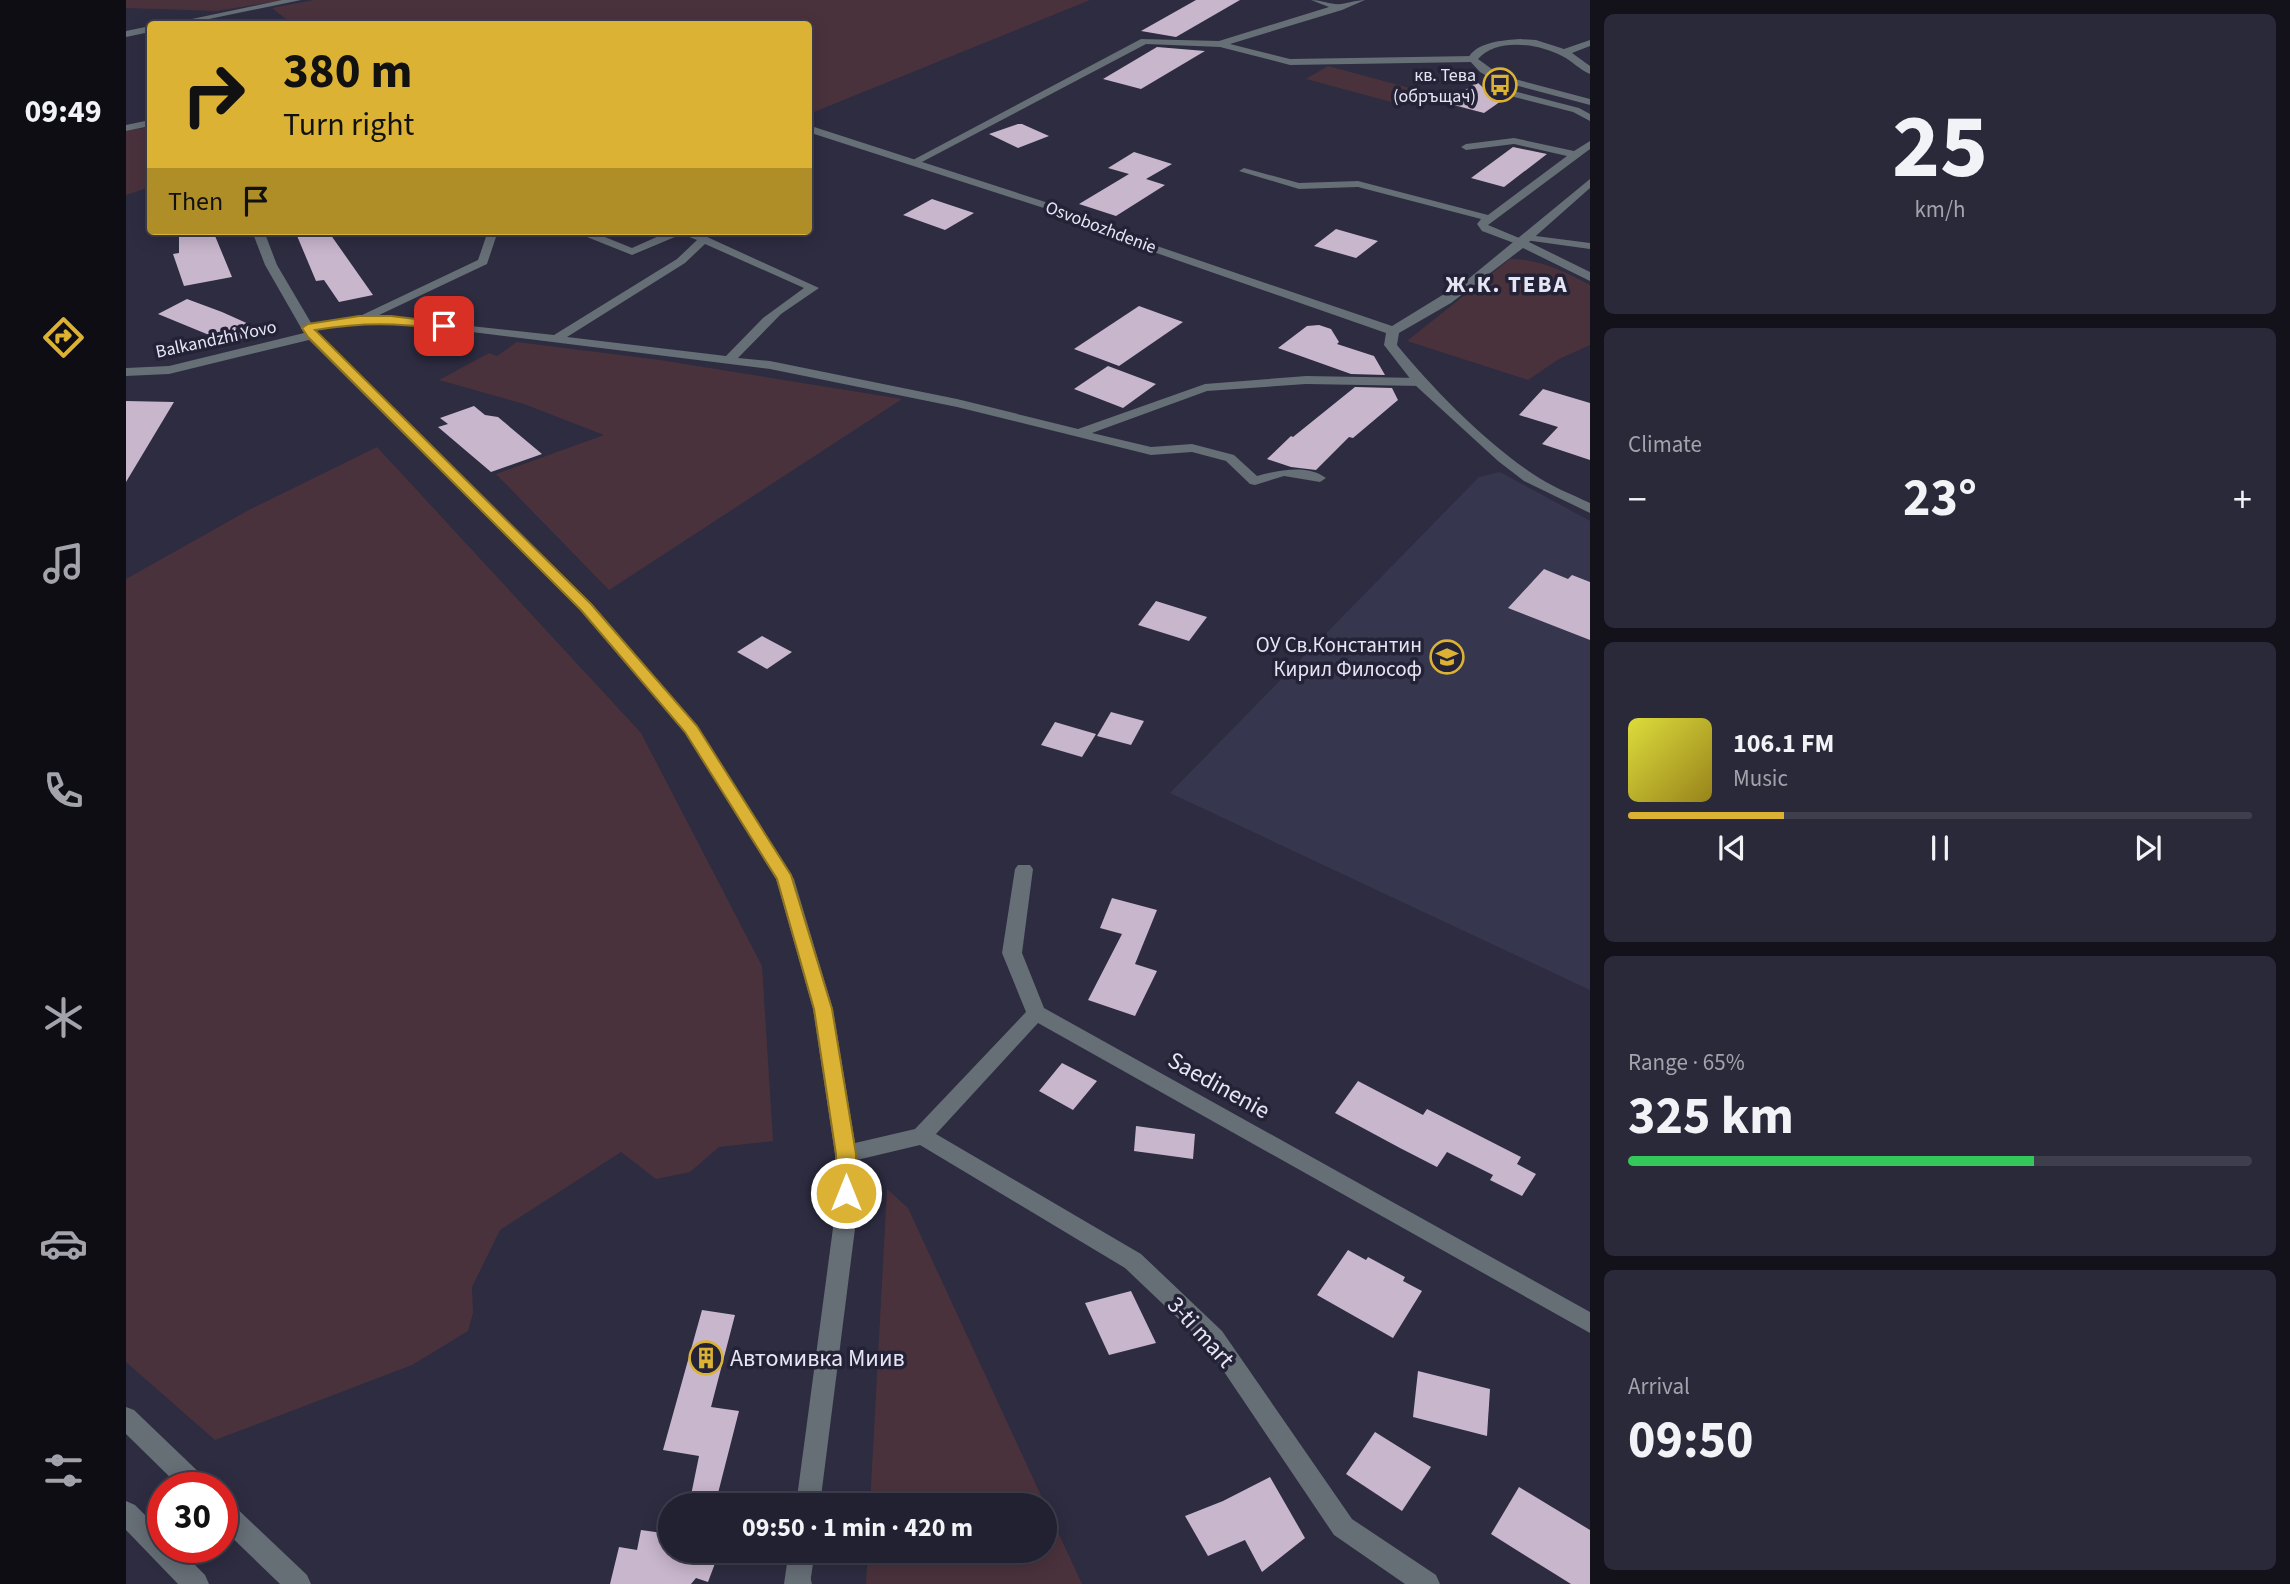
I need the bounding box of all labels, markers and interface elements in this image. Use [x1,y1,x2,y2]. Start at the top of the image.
text: 380 m [283,37,412,107]
icon: right [168,49,259,140]
place label: кв. Тева (обръщач) [1393,63,1476,109]
bus stop icon: кв. Тева (обръщач) [1481,66,1519,104]
text: 25 [1892,83,1988,212]
text: 09:49 [24,89,102,135]
text: Turn right [283,102,414,148]
icon: arrive [237,182,275,220]
text: Then [168,183,223,220]
text: km/h [1914,193,1966,226]
street label: Osvobozhdenie [1042,195,1160,260]
district label: Ж.К. ТЕВА [1445,268,1569,301]
pin [414,296,474,356]
icon: arrive [425,307,463,345]
icon: directions [39,313,88,362]
street label: Balkandzhi Yovo [153,314,279,364]
text: Climate [1628,428,1702,461]
text: 23° [1903,462,1977,536]
text: − [1628,473,1647,527]
text: + [2233,473,2252,527]
icon: music [39,539,88,588]
place label: ОУ Св.Константин Кирил Философ [1256,630,1422,684]
school or university icon: ОУ Св.Константин Кирил Философ [1428,638,1466,676]
text: 106.1 FM [1733,725,1834,762]
text: Music [1733,762,1788,795]
icon: phone [39,766,88,815]
icon: previous [1713,829,1751,867]
icon: pause [1921,829,1959,867]
icon: next [2129,829,2167,867]
icon: climate [39,993,88,1042]
street label: Saedinenie [1161,1043,1276,1128]
text: Range · 65% [1628,1046,1745,1079]
text: 325 km [1628,1080,1794,1154]
position arrow [809,1156,883,1230]
icon: car [39,1219,88,1268]
street label: 3-ti mart [1159,1289,1242,1376]
building icon: Автомивка Миив [687,1339,725,1377]
place label: Автомивка Миив [730,1341,905,1376]
text: Arrival [1628,1370,1690,1403]
text: 09:50 [1628,1404,1753,1478]
icon: filters [39,1446,88,1495]
speed limit sign: 30 [147,1472,238,1563]
text: 09:50 · 1 min · 420 m [742,1509,973,1546]

